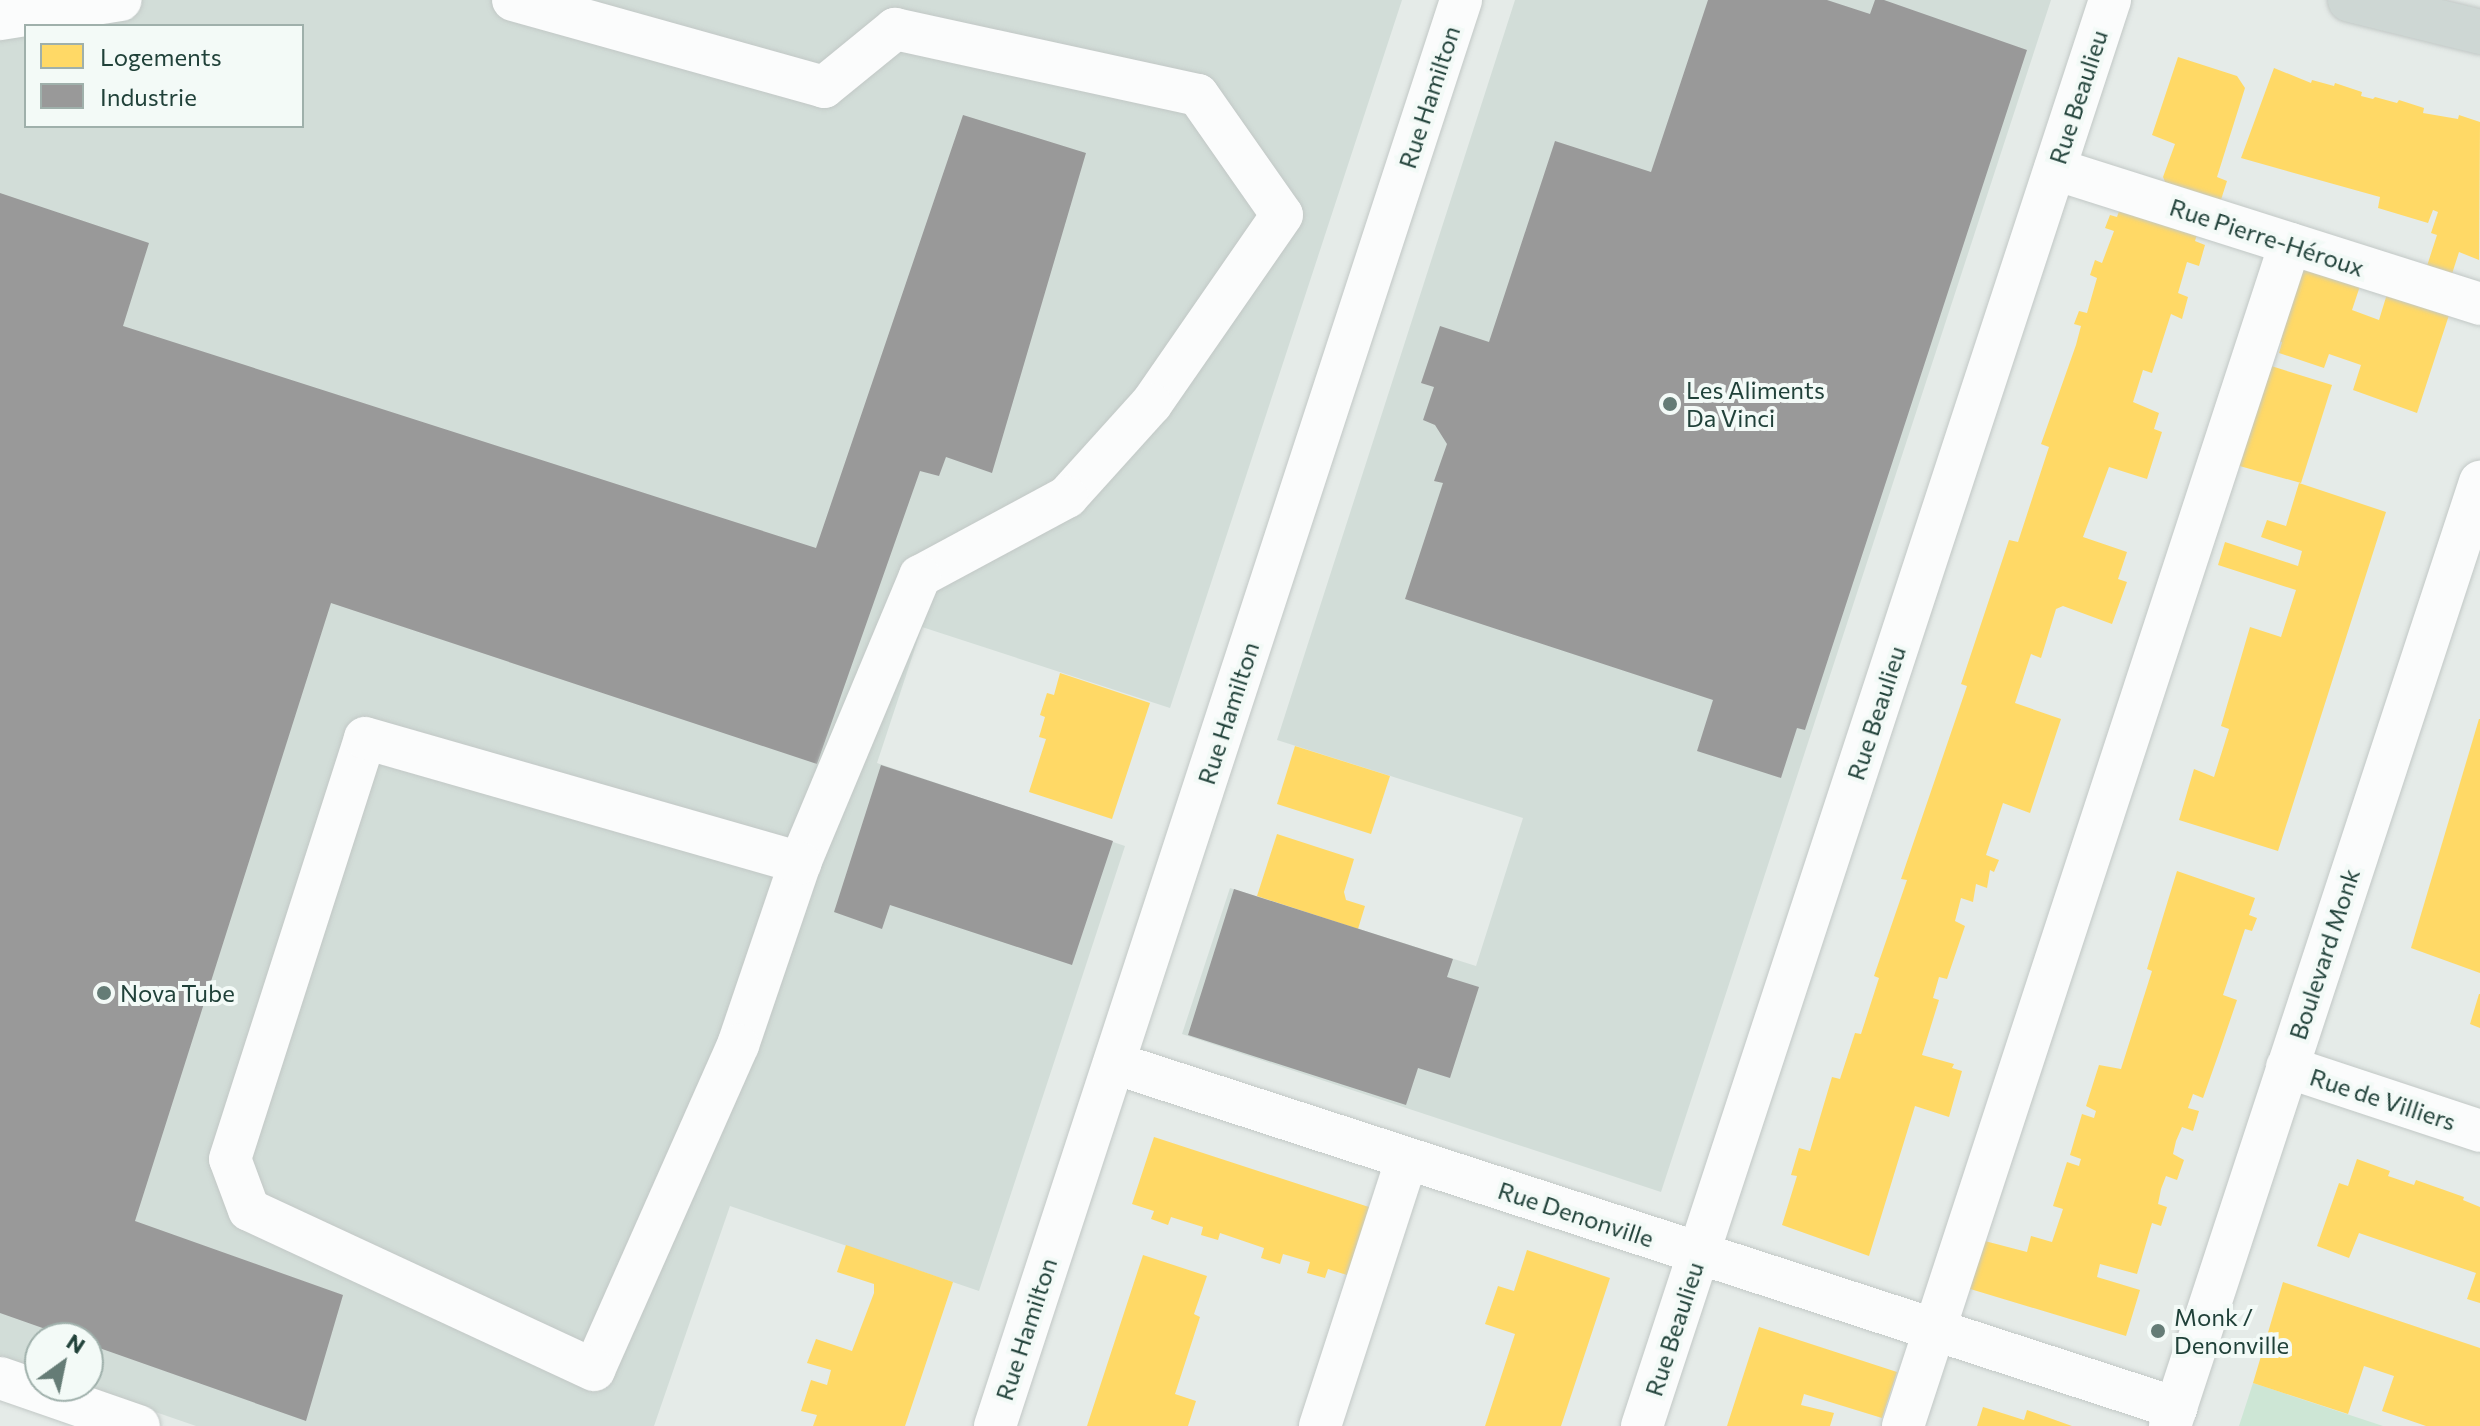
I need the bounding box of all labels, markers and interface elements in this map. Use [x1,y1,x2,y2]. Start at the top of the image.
street label: Rue Hamilton [1392,22,1466,172]
legend [24,24,304,128]
street label: Rue Beaulieu [2043,26,2113,168]
text: Logements [100,42,222,71]
text: Industrie [100,82,197,111]
street label: Rue Pierre-Héroux [2166,192,2368,282]
place label: Les Aliments Da Vinci [1686,376,1825,432]
marker: Les Aliments Da Vinci [1661,395,1679,413]
street label: Rue Hamilton [1191,638,1265,788]
street label: Rue Beaulieu [1841,642,1911,784]
street label: Boulevard Monk [2283,865,2365,1043]
place label: Nova Tube [120,979,235,1007]
marker: Nova Tube [95,984,113,1002]
street label: Rue de Villiers [2307,1062,2459,1136]
street label: Rue Denonville [1495,1175,1657,1253]
street label: Rue Hamilton [989,1254,1063,1404]
street label: Rue Beaulieu [1639,1258,1709,1400]
place label: Monk / Denonville [2174,1303,2289,1359]
north arrow [24,1322,104,1402]
marker: Monk / Denonville [2149,1322,2167,1340]
text: N [62,1327,91,1359]

